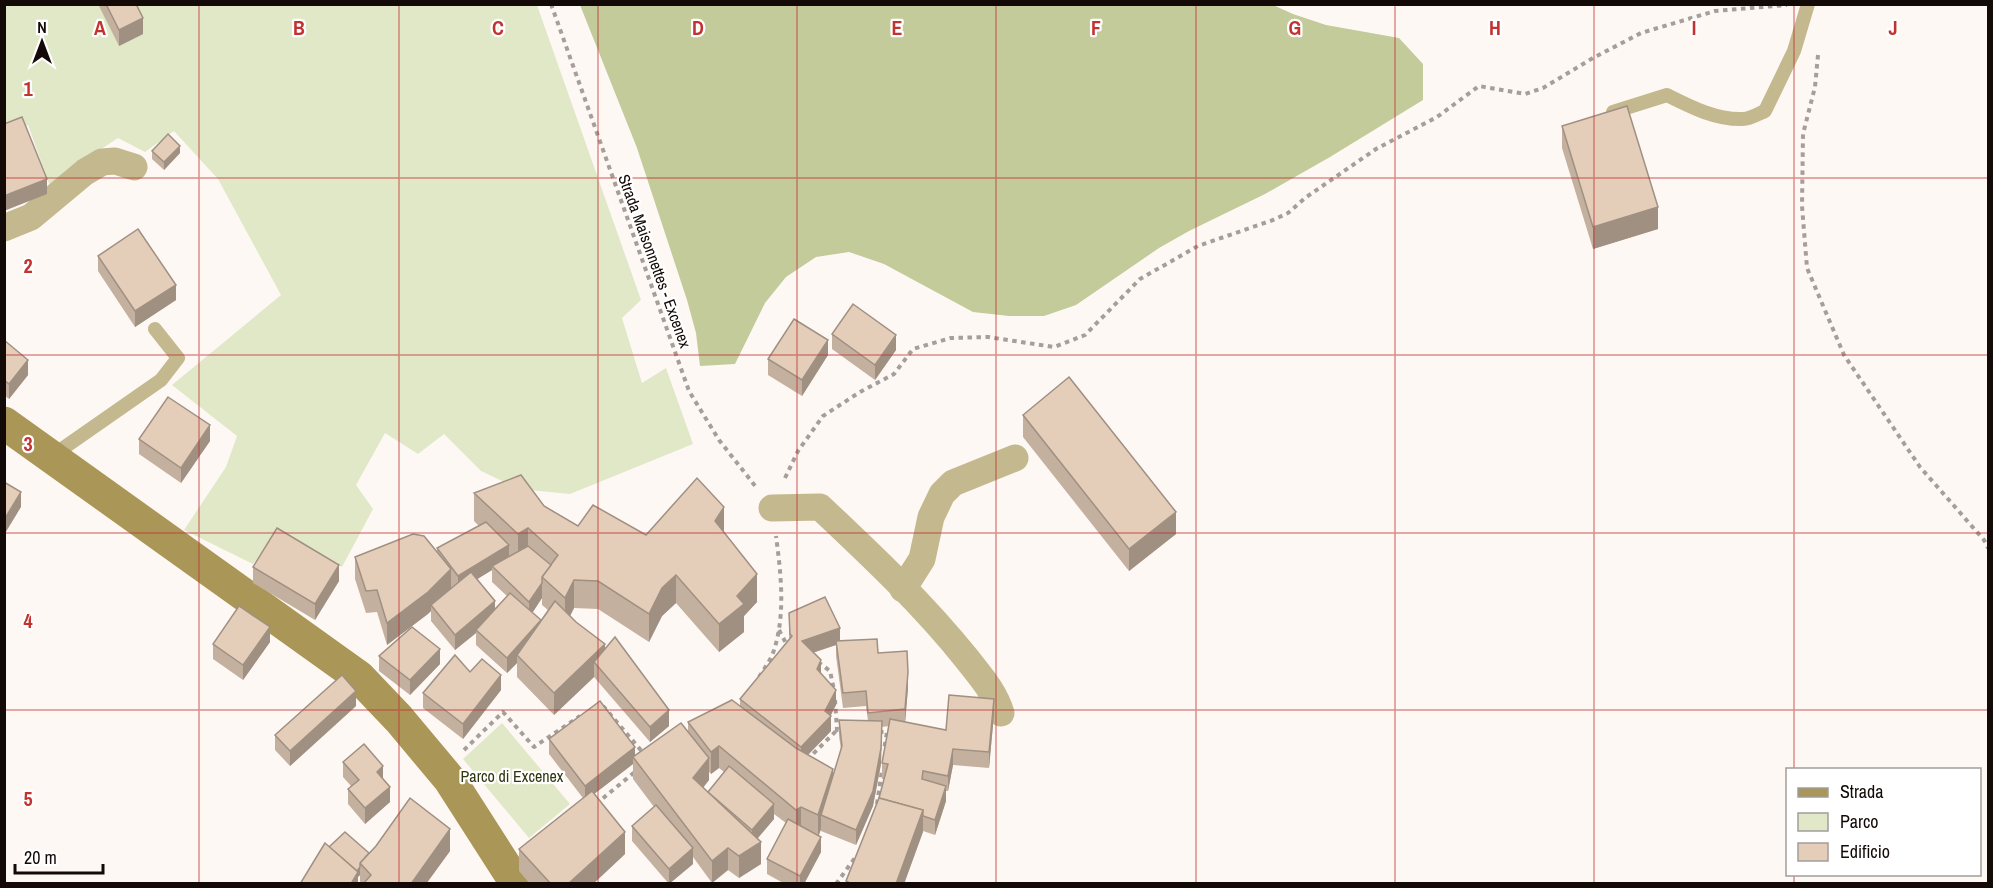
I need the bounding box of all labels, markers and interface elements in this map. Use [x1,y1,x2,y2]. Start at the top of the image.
north arrow [12,12,72,72]
text: A [94,14,106,41]
text: B [293,14,305,41]
text: C [492,14,504,41]
text: D [692,14,704,41]
text: E [892,14,903,41]
text: F [1091,14,1101,41]
text: G [1289,14,1301,41]
text: H [1489,14,1501,41]
text: I [1692,14,1696,41]
text: J [1888,14,1898,41]
text: N [37,16,47,38]
text: 1 [23,75,33,102]
street label: Strada Maisonnettes - Excenex [613,171,697,351]
text: 2 [23,252,33,279]
text: 3 [23,430,33,457]
text: 4 [23,607,33,634]
park label: Parco di Excenex [461,765,564,787]
legend [1786,768,1981,876]
text: Strada [1840,779,1884,804]
text: 5 [23,785,33,812]
text: Parco [1840,809,1879,834]
scale bar [15,837,104,875]
text: Edificio [1840,839,1890,864]
text: 20 m [24,845,57,870]

